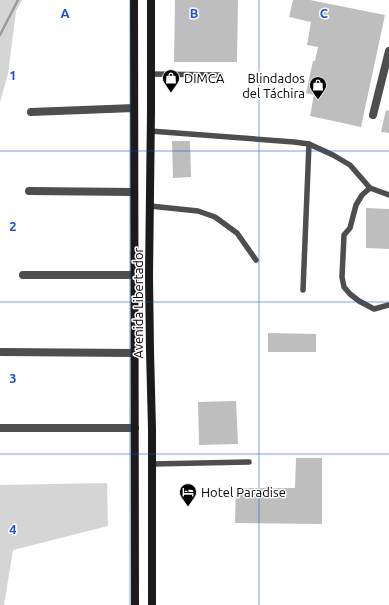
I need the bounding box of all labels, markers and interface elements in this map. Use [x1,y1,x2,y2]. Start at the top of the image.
text: A [60,6,70,20]
text: B [190,6,199,20]
text: C [320,6,329,20]
text: 1 [9,68,17,82]
shop icon: DIMCA [161,68,181,93]
place label: DIMCA [184,71,225,85]
place label: Blindados del Táchira [242,71,305,100]
shop icon: Blindados del Táchira [308,75,328,100]
text: 2 [9,219,17,233]
street label: Avenida Libertador [131,247,145,359]
text: 3 [9,371,17,385]
hotel icon: Hotel Paradise [178,482,198,507]
place label: Hotel Paradise [201,485,286,499]
text: 4 [9,522,17,536]

